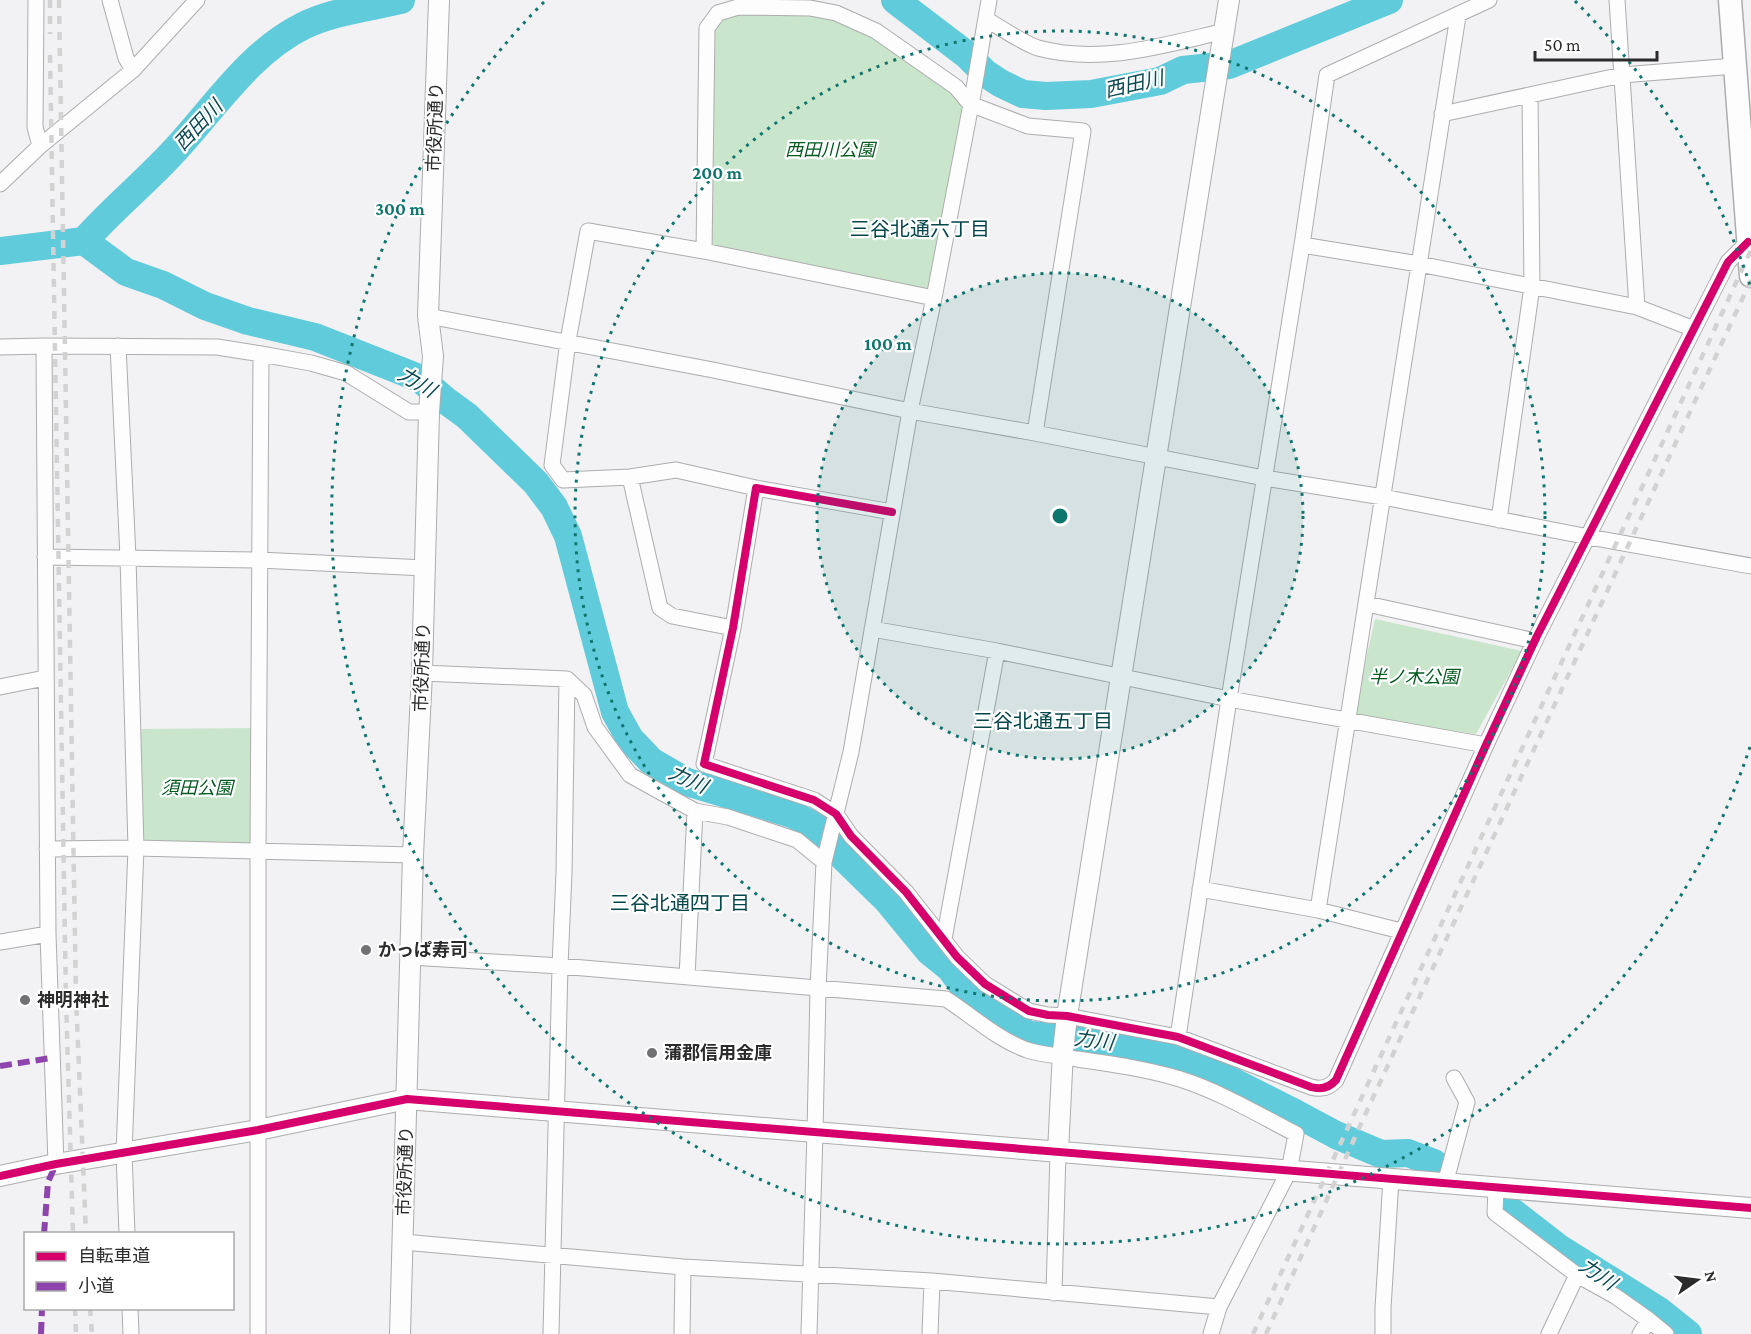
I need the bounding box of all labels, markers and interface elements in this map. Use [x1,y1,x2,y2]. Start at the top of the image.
scale bar [1535,24,1656,62]
text: 50 m [1544,35,1581,55]
water label: 西田川 [1102,66,1168,101]
street label: 市役所通り [423,82,447,172]
water label: 西田川 [169,94,228,154]
park label: 西田川公園 [785,140,878,160]
text: 200 m [692,163,743,183]
text: 300 m [375,199,425,219]
district label: 三谷北通六丁目 [850,218,990,240]
text: 100 m [864,334,912,354]
water label: 力川 [394,362,442,403]
centre of rings [1050,506,1070,526]
street label: 市役所通り [410,622,434,712]
park label: 半ノ木公園 [1369,667,1462,687]
district label: 三谷北通五丁目 [973,710,1113,732]
water label: 力川 [665,761,713,798]
park label: 須田公園 [161,778,236,798]
district label: 三谷北通四丁目 [610,892,750,914]
place label: かっぱ寿司 [378,940,468,960]
marker: かっぱ寿司 [359,943,373,957]
place label: 神明神社 [37,990,109,1010]
marker: 神明神社 [18,993,32,1007]
water label: 力川 [1073,1027,1117,1054]
place label: 蒲郡信用金庫 [664,1043,772,1063]
marker: 蒲郡信用金庫 [645,1046,659,1060]
street label: 市役所通り [393,1126,417,1216]
legend [24,1232,234,1310]
text: 自転車道 [78,1246,150,1266]
north arrow [1667,1250,1727,1310]
water label: 力川 [1575,1254,1622,1295]
text: N [1702,1269,1721,1284]
text: 小道 [78,1276,114,1296]

